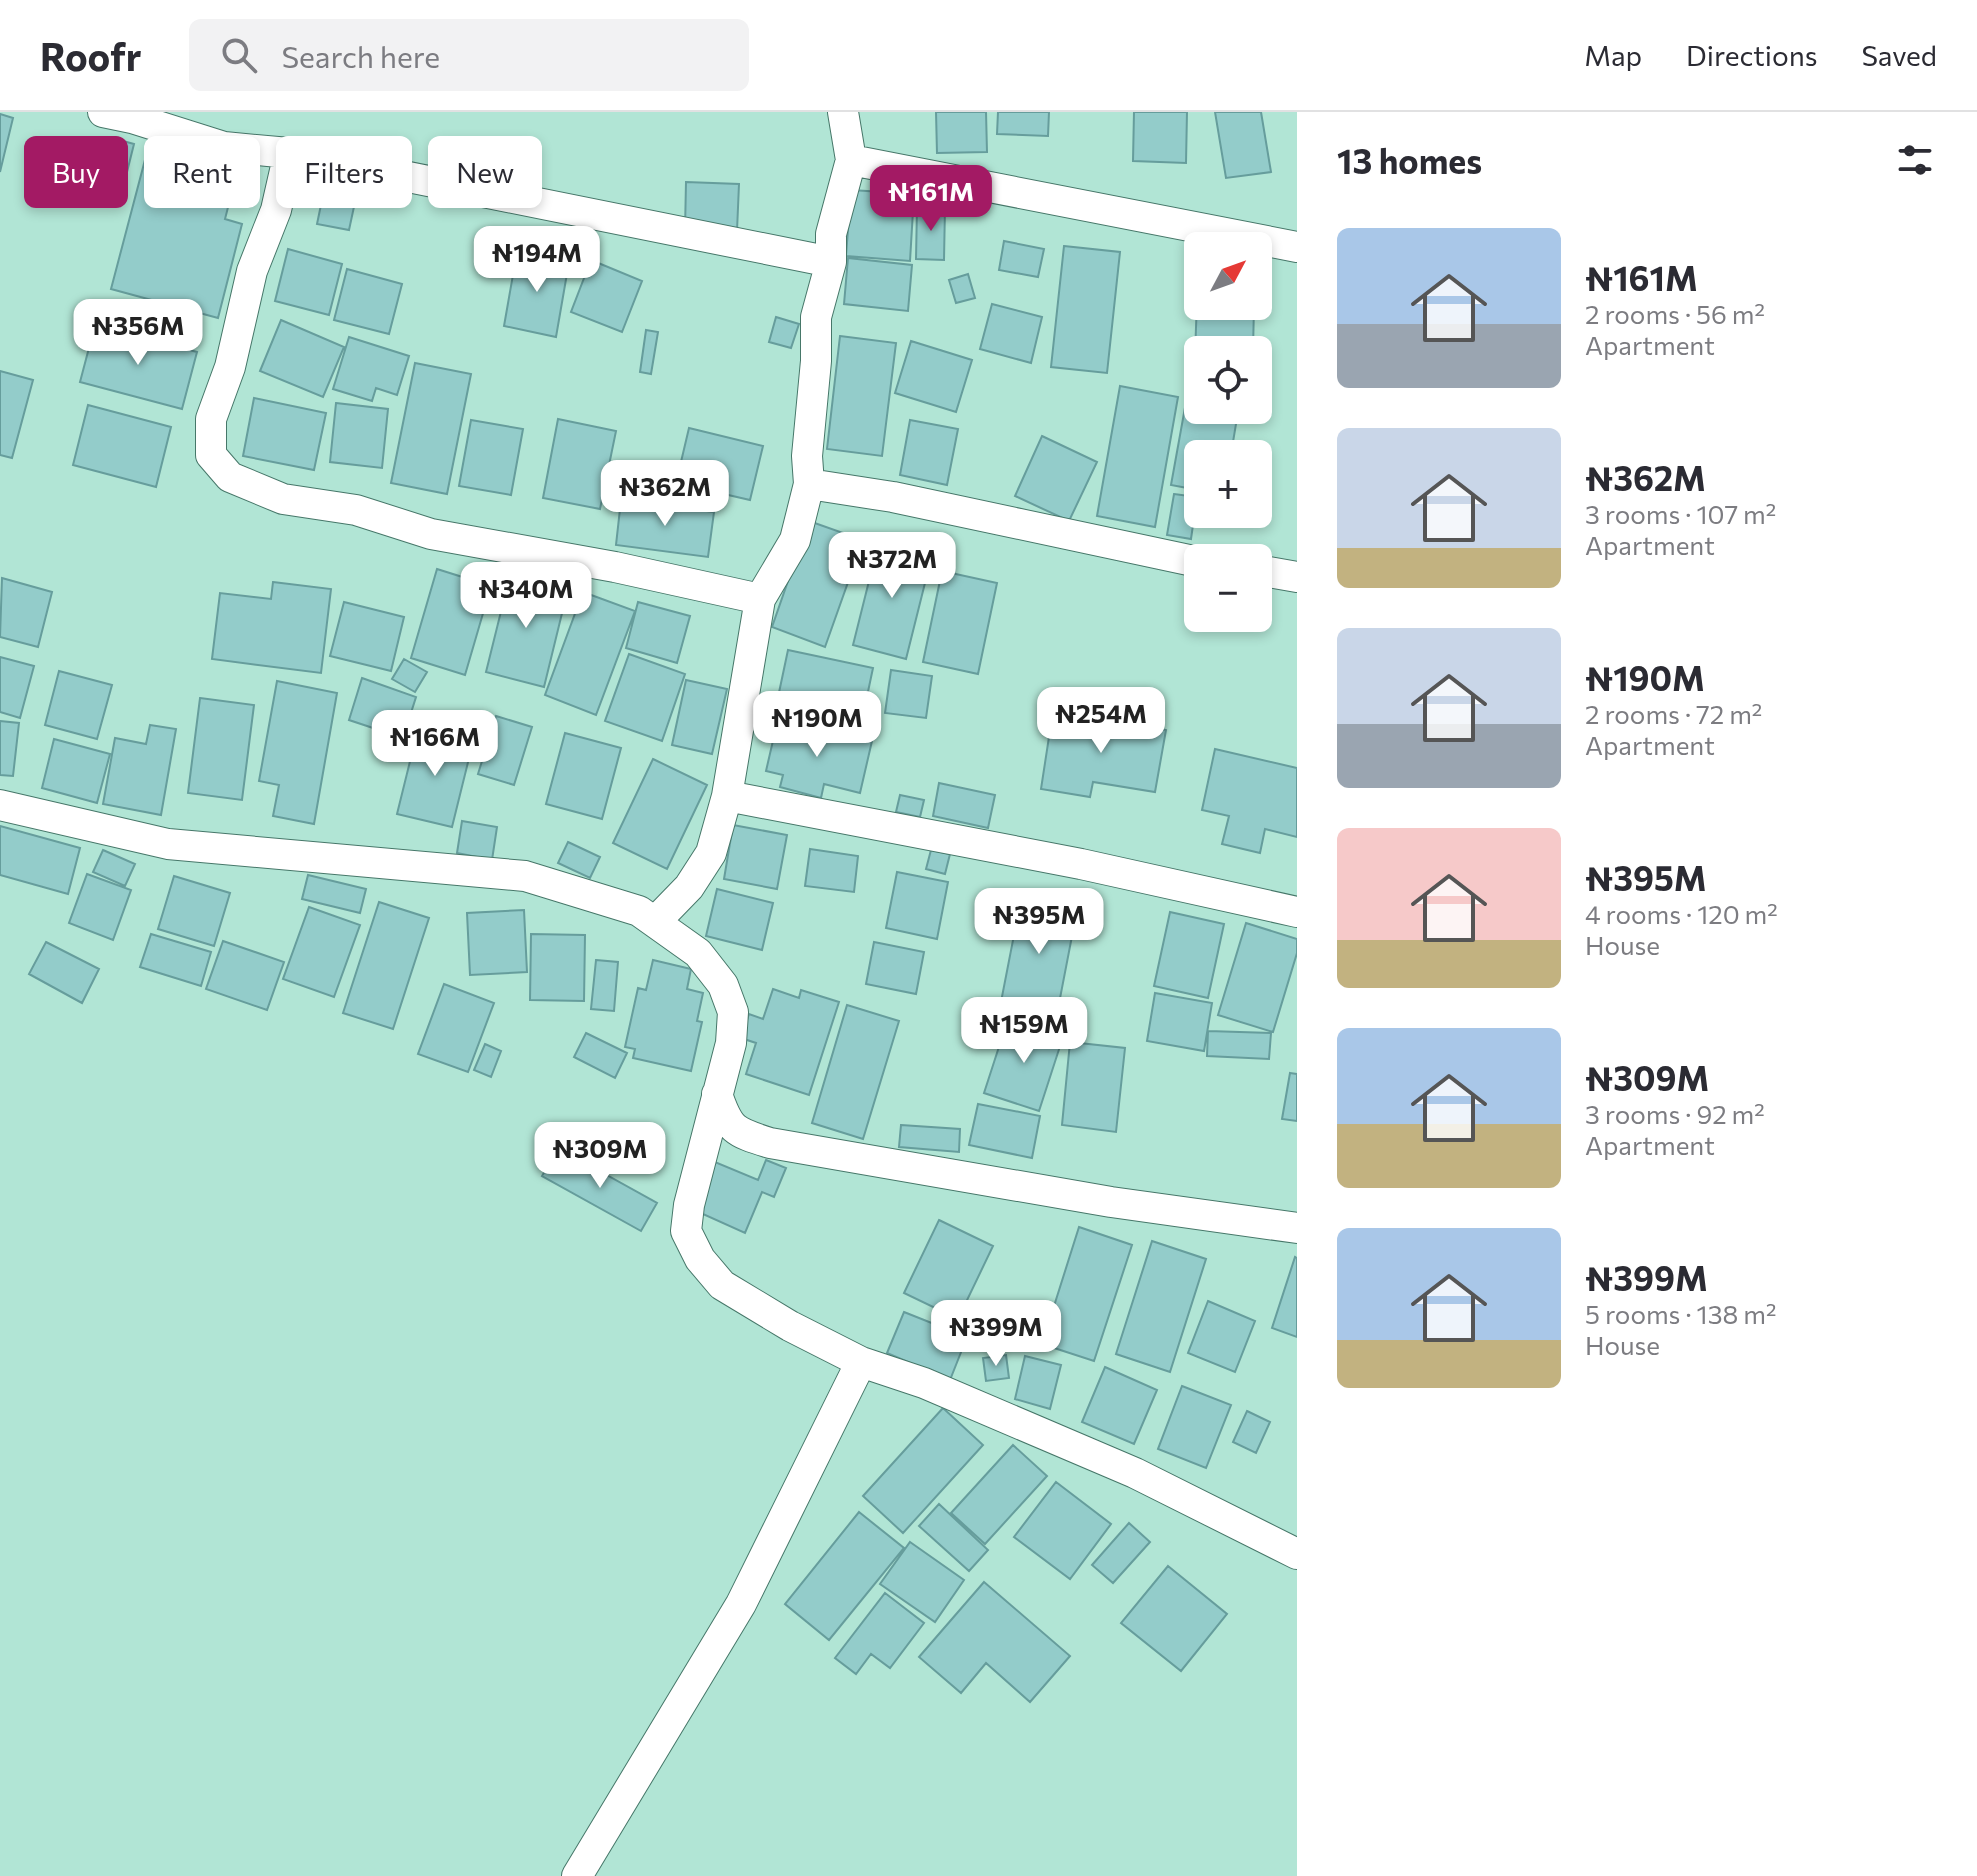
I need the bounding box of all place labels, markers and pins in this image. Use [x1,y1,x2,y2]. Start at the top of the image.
pin: ₦161M [875,165,987,233]
pin: ₦194M [481,226,593,294]
pin: ₦356M [82,299,194,367]
pin: ₦362M [609,460,721,528]
pin: ₦372M [836,532,948,600]
pin: ₦340M [470,562,582,630]
pin: ₦254M [1045,687,1157,755]
pin: ₦190M [761,691,873,759]
pin: ₦166M [379,710,491,778]
pin: ₦395M [983,888,1095,956]
pin: ₦159M [968,997,1080,1065]
pin: ₦309M [544,1122,656,1190]
pin: ₦399M [940,1300,1052,1368]

